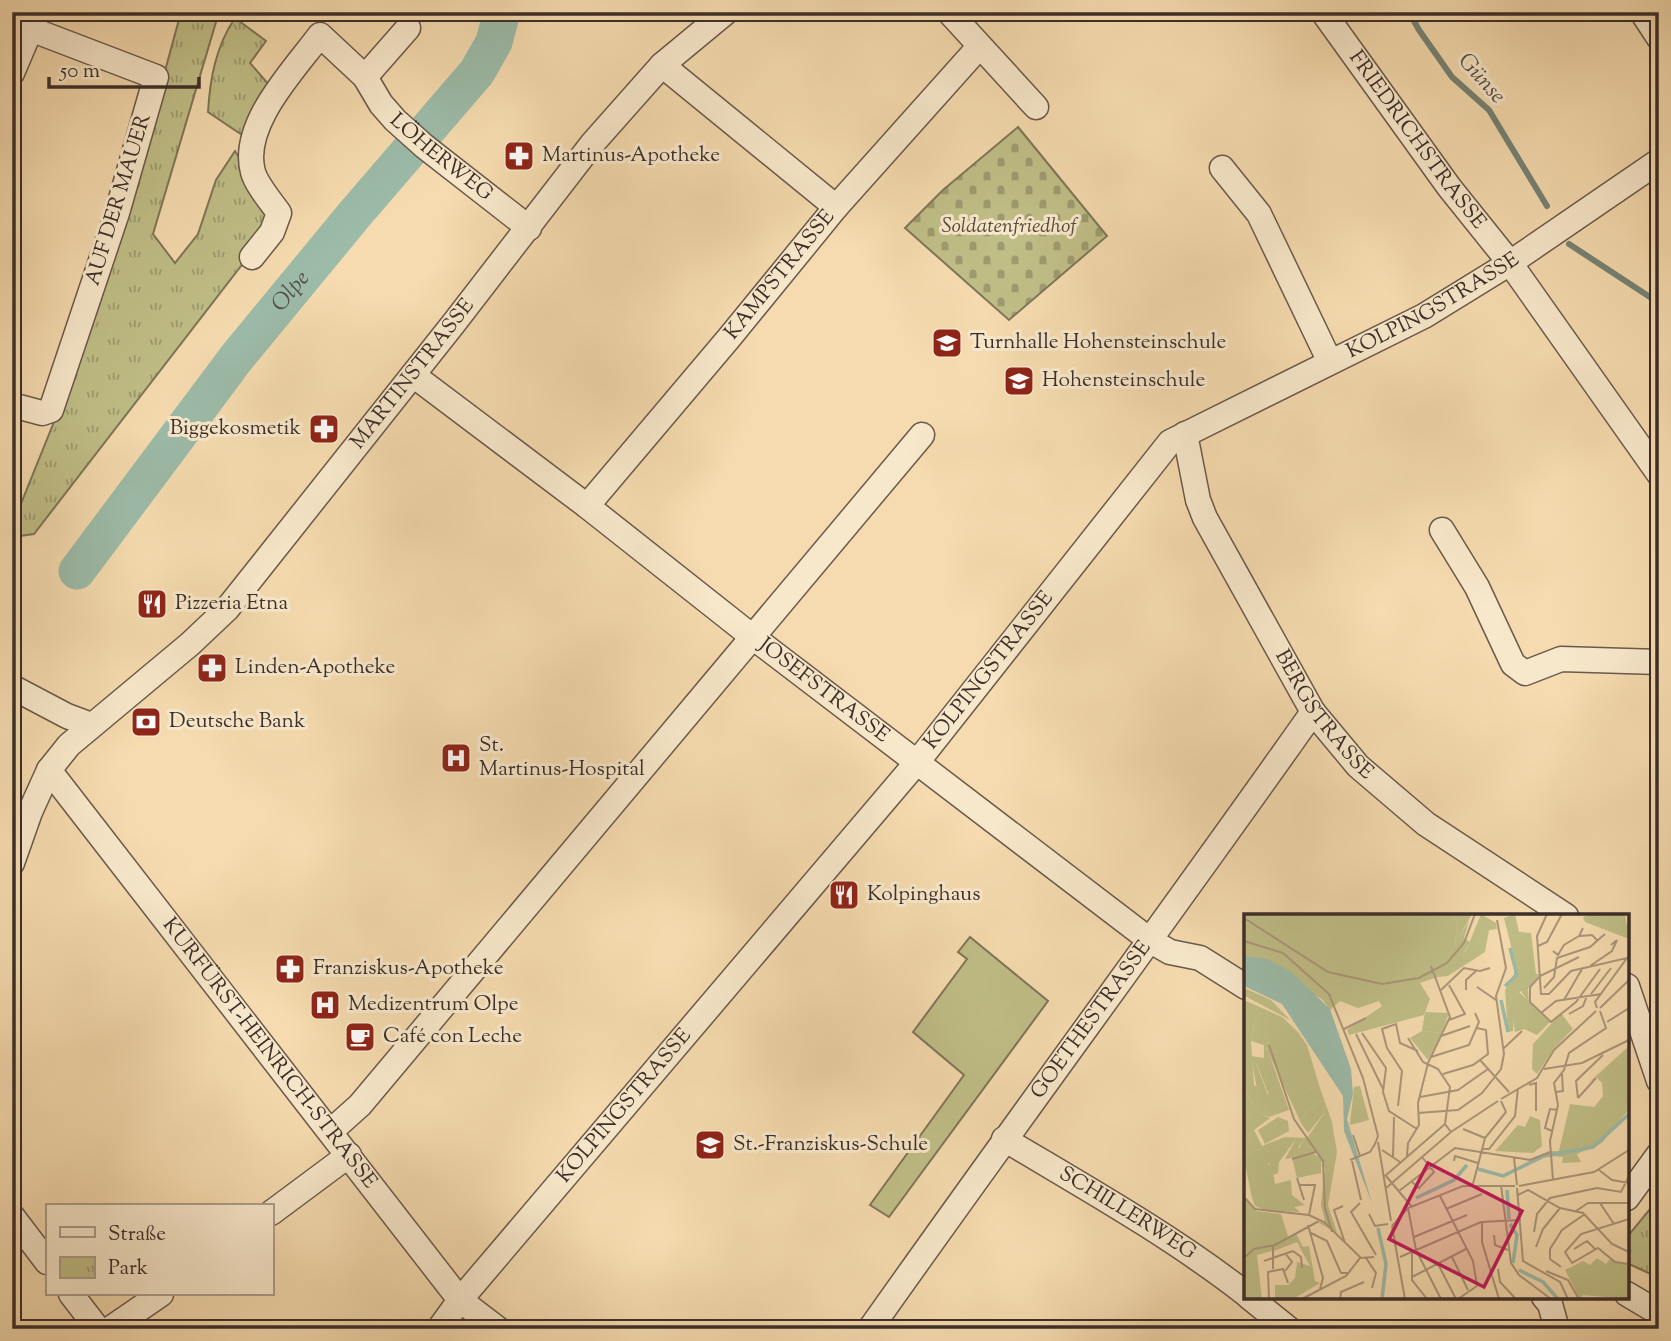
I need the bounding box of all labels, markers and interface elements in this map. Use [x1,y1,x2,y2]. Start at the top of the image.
street label: FRIEDRICHSTRASSE [1341,45,1493,236]
scale bar [49,46,200,90]
water label: Günse [1449,46,1513,112]
text: 50 m [59,57,100,87]
street label: LÖHERWEG [382,107,499,209]
street label: AUF DER MAUER [79,111,159,289]
pharmacy icon: Martinus-Apotheke [502,139,536,173]
place label: Martinus-Apotheke [542,141,720,171]
street label: KAMPSTRASSE [718,203,843,347]
park label: Soldatenfriedhof [941,212,1079,242]
street label: KOLPINGSTRASSE [1342,245,1526,367]
water label: Olpe [264,264,318,319]
street label: MARTINSTRASSE [344,293,482,456]
school or university icon: Turnhalle Hohensteinschule [930,326,964,360]
place label: Turnhalle Hohensteinschule [970,328,1226,358]
school or university icon: Hohensteinschule [1002,364,1036,398]
place label: Hohensteinschule [1042,366,1205,396]
pharmacy icon: Biggekosmetik [307,412,341,446]
place label: Biggekosmetik [170,414,302,444]
street label: KOLPINGSTRASSE [917,585,1061,756]
restaurant icon: Pizzeria Etna [135,587,169,621]
place label: Pizzeria Etna [175,589,288,619]
street label: JOSEFSTRASSE [751,631,895,751]
street label: BERGSTRASSE [1266,645,1380,788]
pharmacy icon: Linden-Apotheke [195,651,229,685]
place label: Linden-Apotheke [235,653,395,683]
bank icon: Deutsche Bank [129,705,163,739]
place label: Deutsche Bank [169,707,306,737]
place label: St. Martinus-Hospital [479,731,645,785]
hospital icon: St. Martinus-Hospital [439,741,473,775]
restaurant icon: Kolpinghaus [827,878,861,912]
place label: Kolpinghaus [867,880,980,910]
street label: KURFÜRST-HEINRICH-STRASSE [154,912,384,1196]
inset map [1244,914,1629,1299]
street label: GOETHESTRASSE [1024,935,1159,1106]
pharmacy icon: Franziskus-Apotheke [273,952,307,986]
place label: Franziskus-Apotheke [313,954,504,984]
hospital icon: Medizentrum Olpe [308,988,342,1022]
place label: Medizentrum Olpe [348,990,519,1020]
cafe icon: Café con Leche [343,1020,377,1054]
place label: Café con Leche [383,1022,522,1052]
street label: KOLPINGSTRASSE [550,1022,699,1190]
school or university icon: St.-Franziskus-Schule [693,1128,727,1162]
place label: St.-Franziskus-Schule [733,1130,928,1160]
street label: SCHILLERWEG [1053,1160,1202,1268]
legend [46,1204,273,1296]
text: Straße [108,1220,166,1250]
text: Park [108,1254,149,1284]

